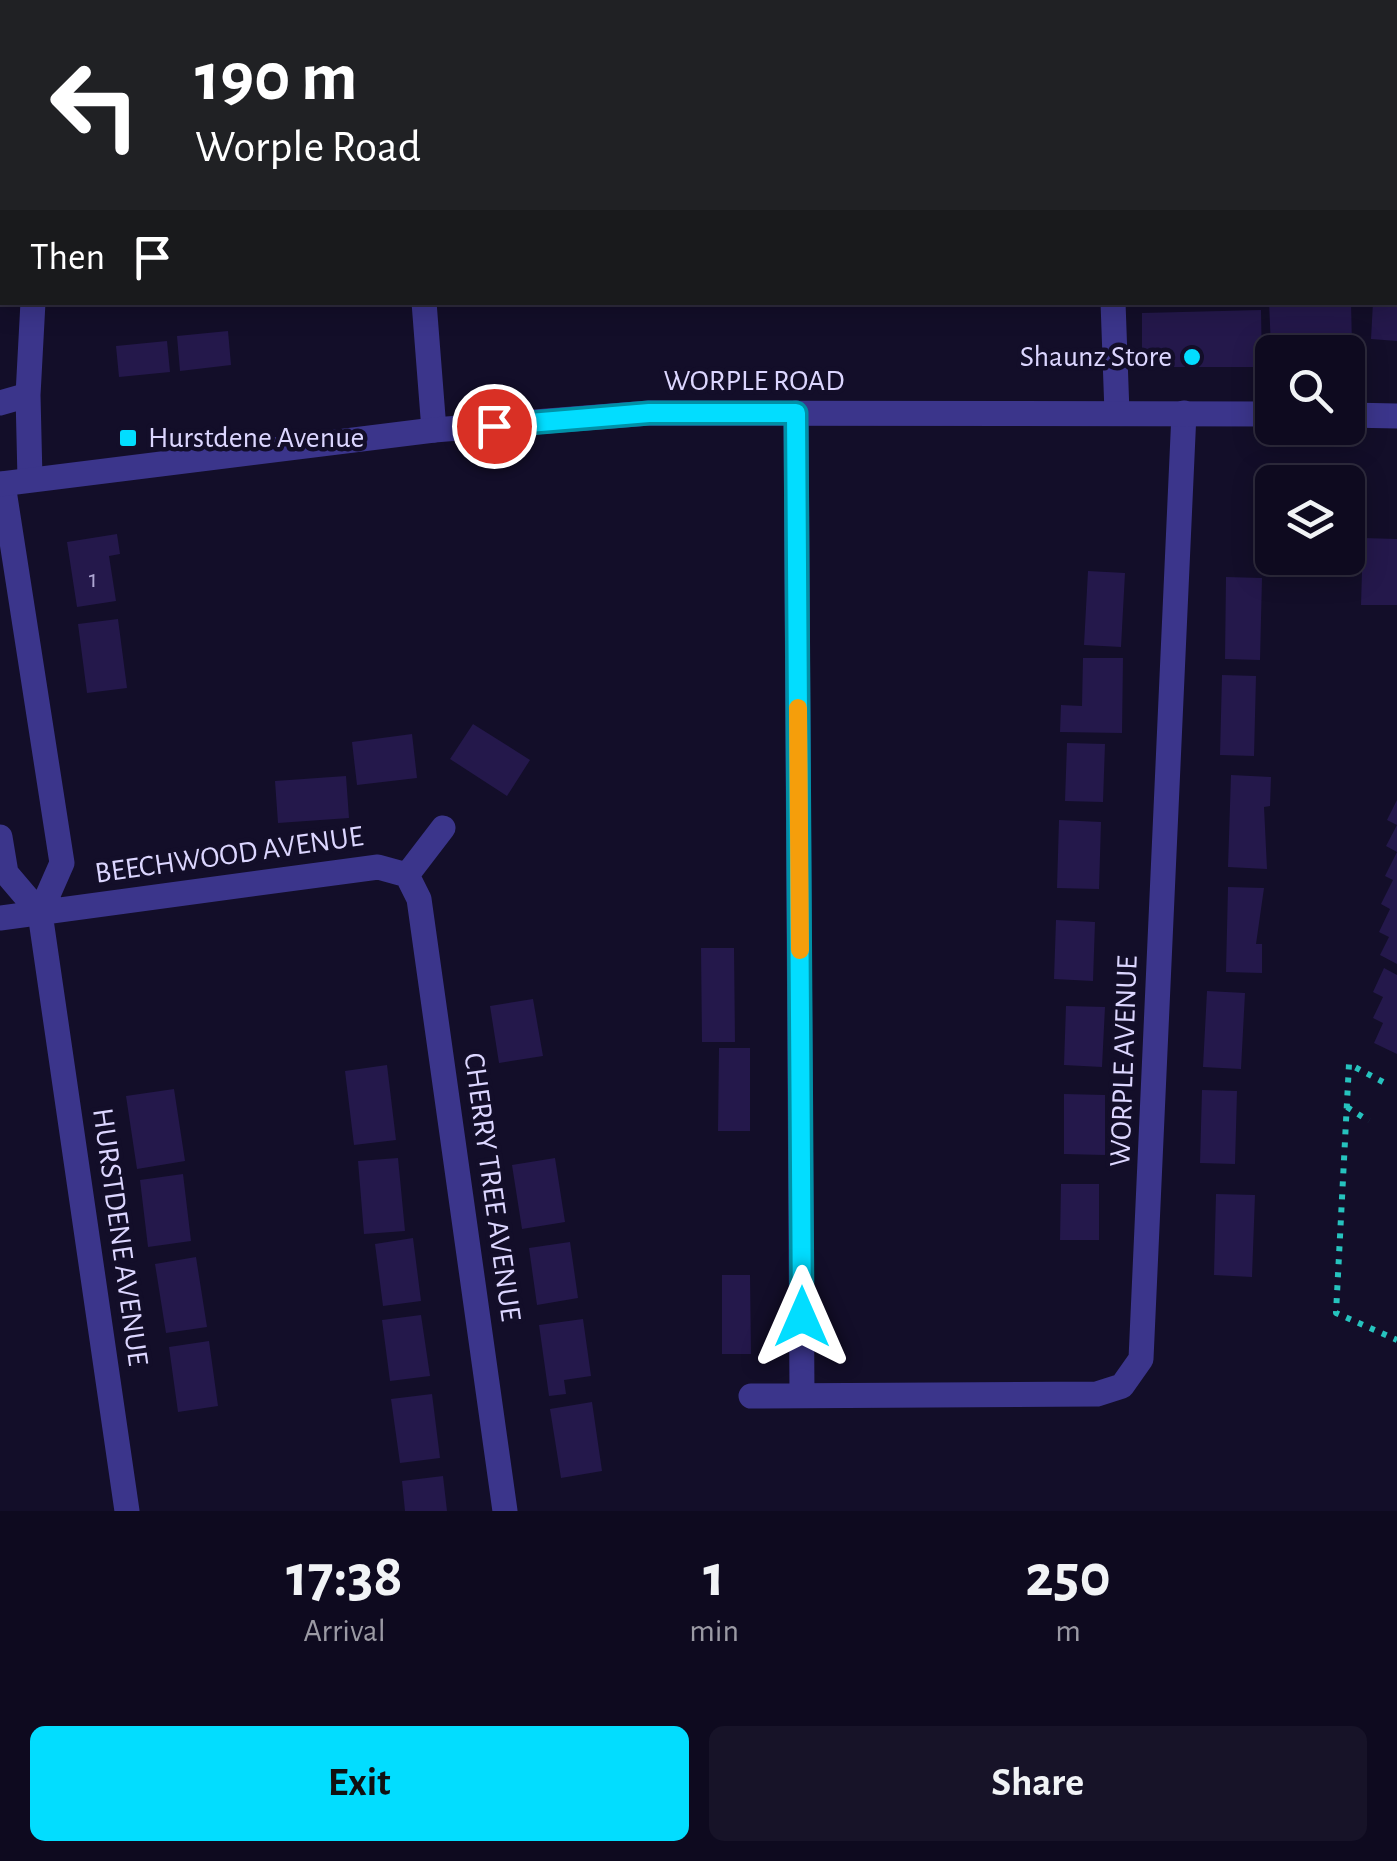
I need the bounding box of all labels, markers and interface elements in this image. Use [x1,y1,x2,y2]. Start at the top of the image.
icon: left [30,40,160,170]
text: 190 m [195,43,358,113]
text: Worple Road [195,125,421,170]
icon: arrive [125,230,180,285]
text: Then [30,239,105,277]
map controls [1255,335,1365,575]
button: search [1255,335,1365,445]
place label: Shaunz Store [1020,342,1172,372]
marker: Shaunz Store [1181,346,1203,368]
street label: WORPLE ROAD [663,366,845,396]
pin [452,384,537,469]
icon: arrive [467,399,522,454]
place label: Hurstdene Avenue [148,423,364,453]
marker: Hurstdene Avenue [117,427,139,449]
button: layers [1255,465,1365,575]
house number: 1 [89,567,97,592]
street label: BEECHWOOD AVENUE [93,821,365,889]
street label: WORPLE AVENUE [1105,955,1143,1167]
street label: CHERRY TREE AVENUE [458,1051,526,1323]
street label: HURSTDENE AVENUE [87,1106,153,1368]
position arrow [750,1265,854,1369]
text: 17:38 [286,1547,403,1607]
text: 1 [703,1547,725,1607]
text: 250 [1025,1547,1111,1607]
text: Arrival [303,1615,386,1647]
text: min [689,1615,739,1647]
text: m [1055,1615,1081,1647]
button: Exit [30,1726,689,1841]
button: Share [709,1726,1367,1841]

